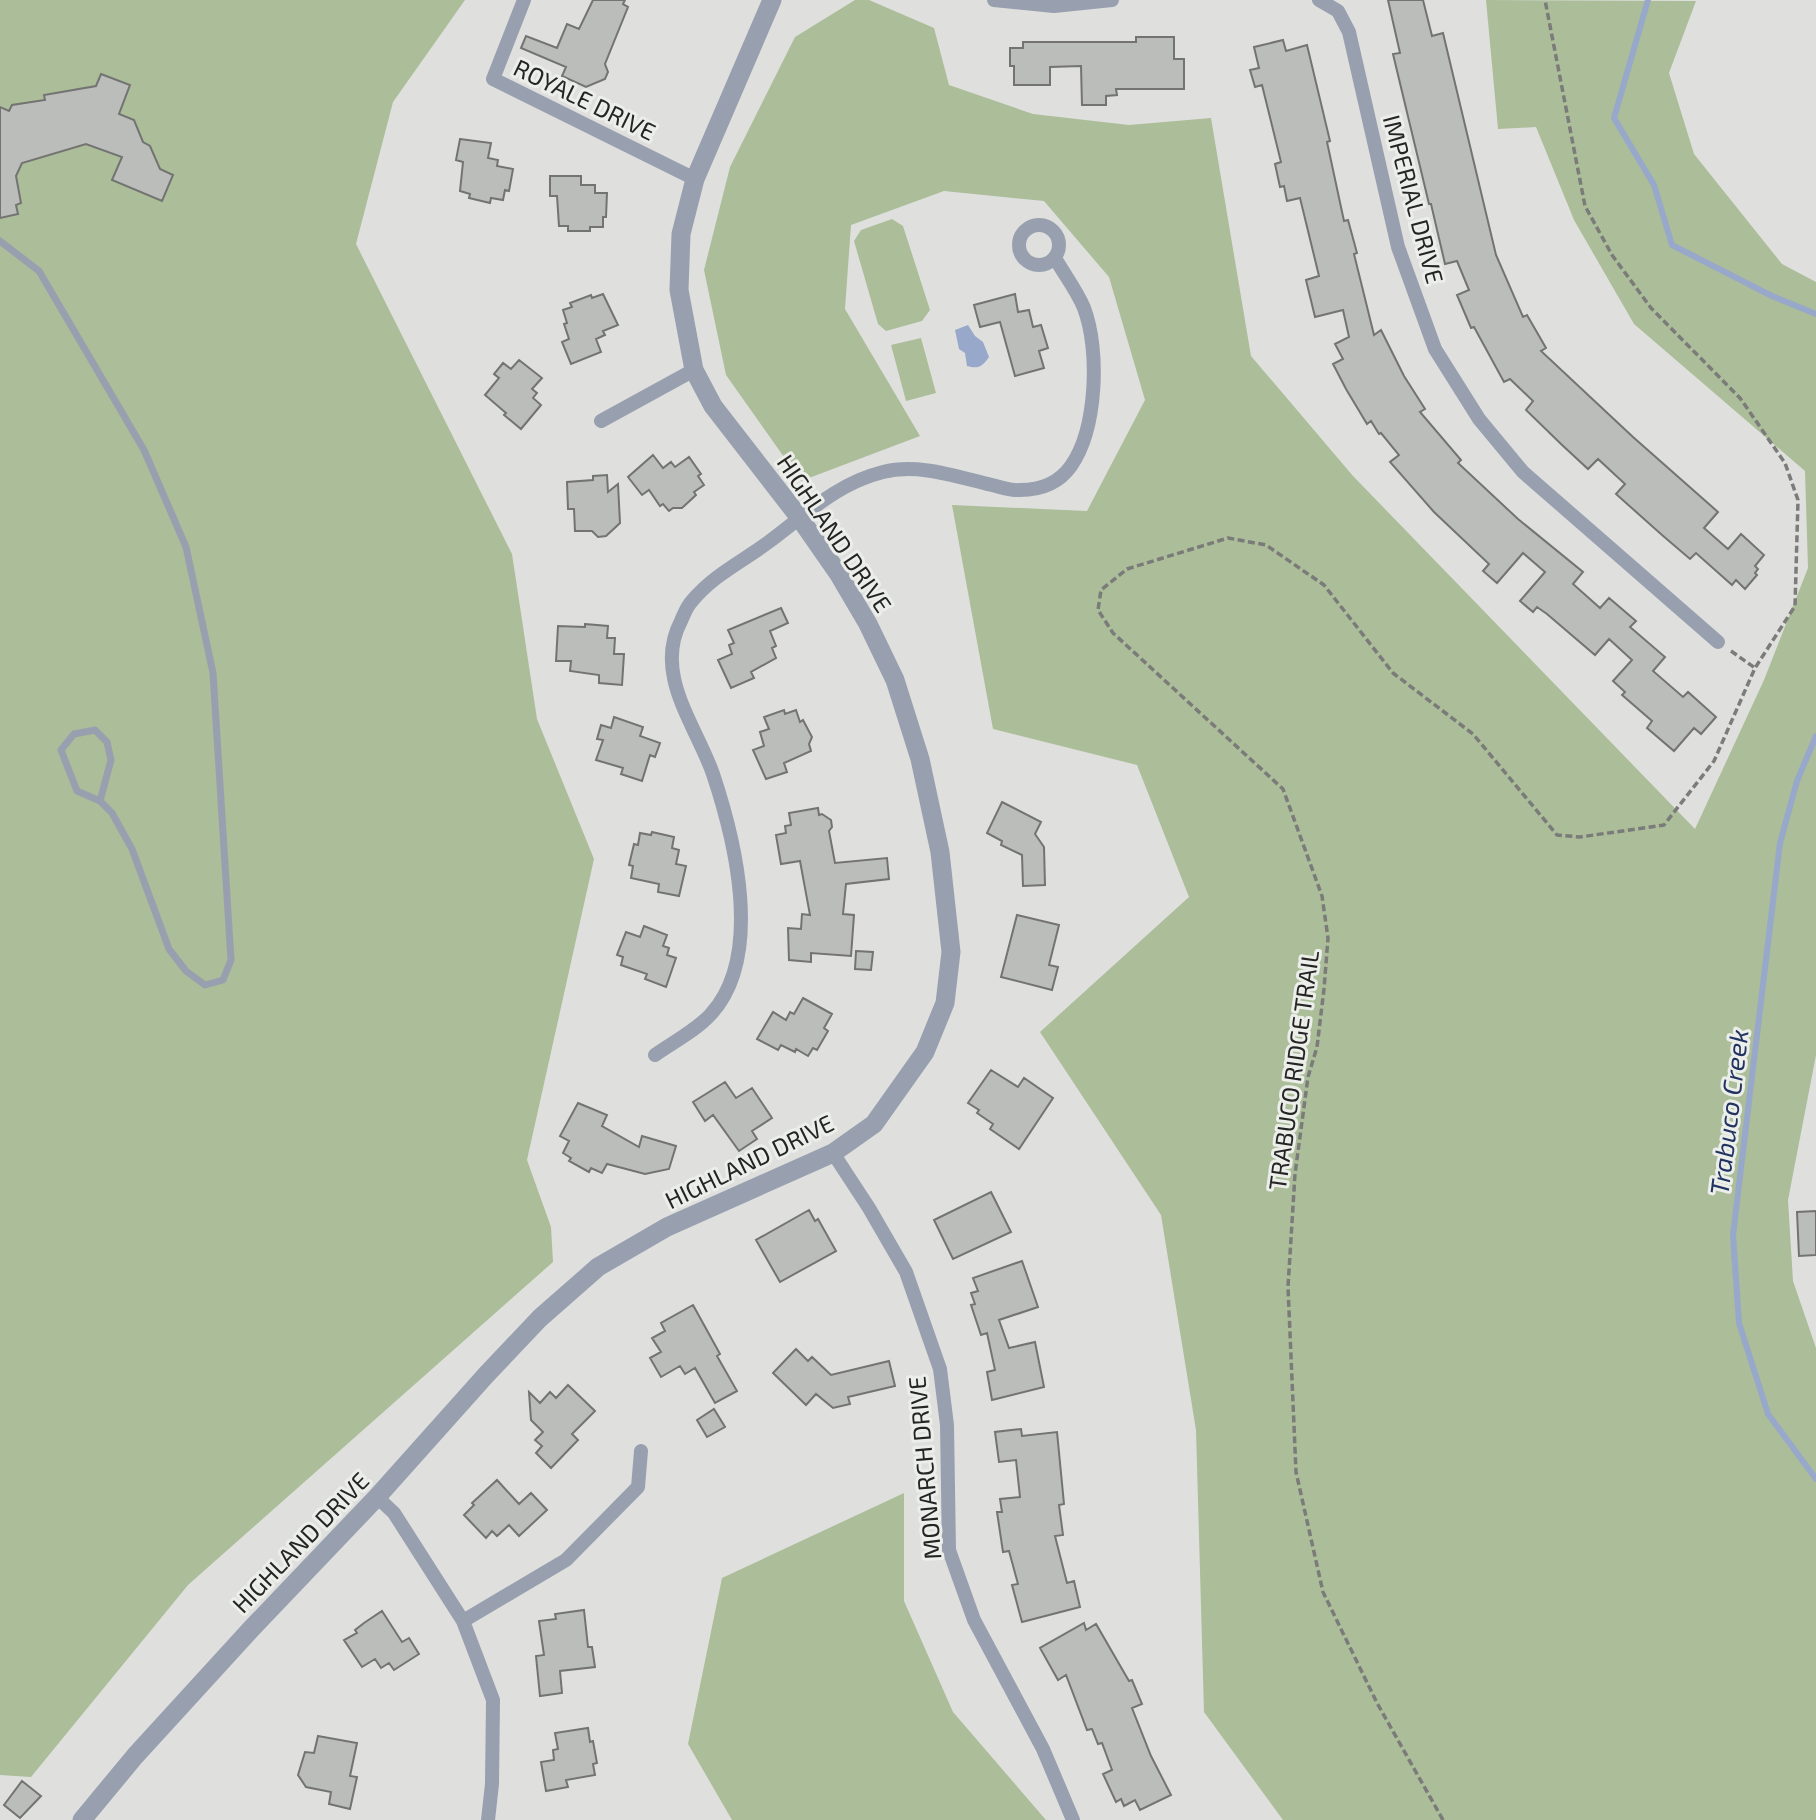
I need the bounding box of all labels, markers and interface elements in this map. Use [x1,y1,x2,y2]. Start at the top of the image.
street label: ROYALE DRIVE [509,52,661,146]
street label: IMPERIAL DRIVE [1378,112,1450,286]
street label: HIGHLAND DRIVE [772,449,898,617]
street label: TRABUCO RIDGE TRAIL [1262,948,1324,1192]
water label: Trabuco Creek [1702,1027,1754,1197]
street label: HIGHLAND DRIVE [660,1108,838,1214]
street label: MONARCH DRIVE [902,1375,946,1561]
street label: HIGHLAND DRIVE [226,1466,374,1618]

